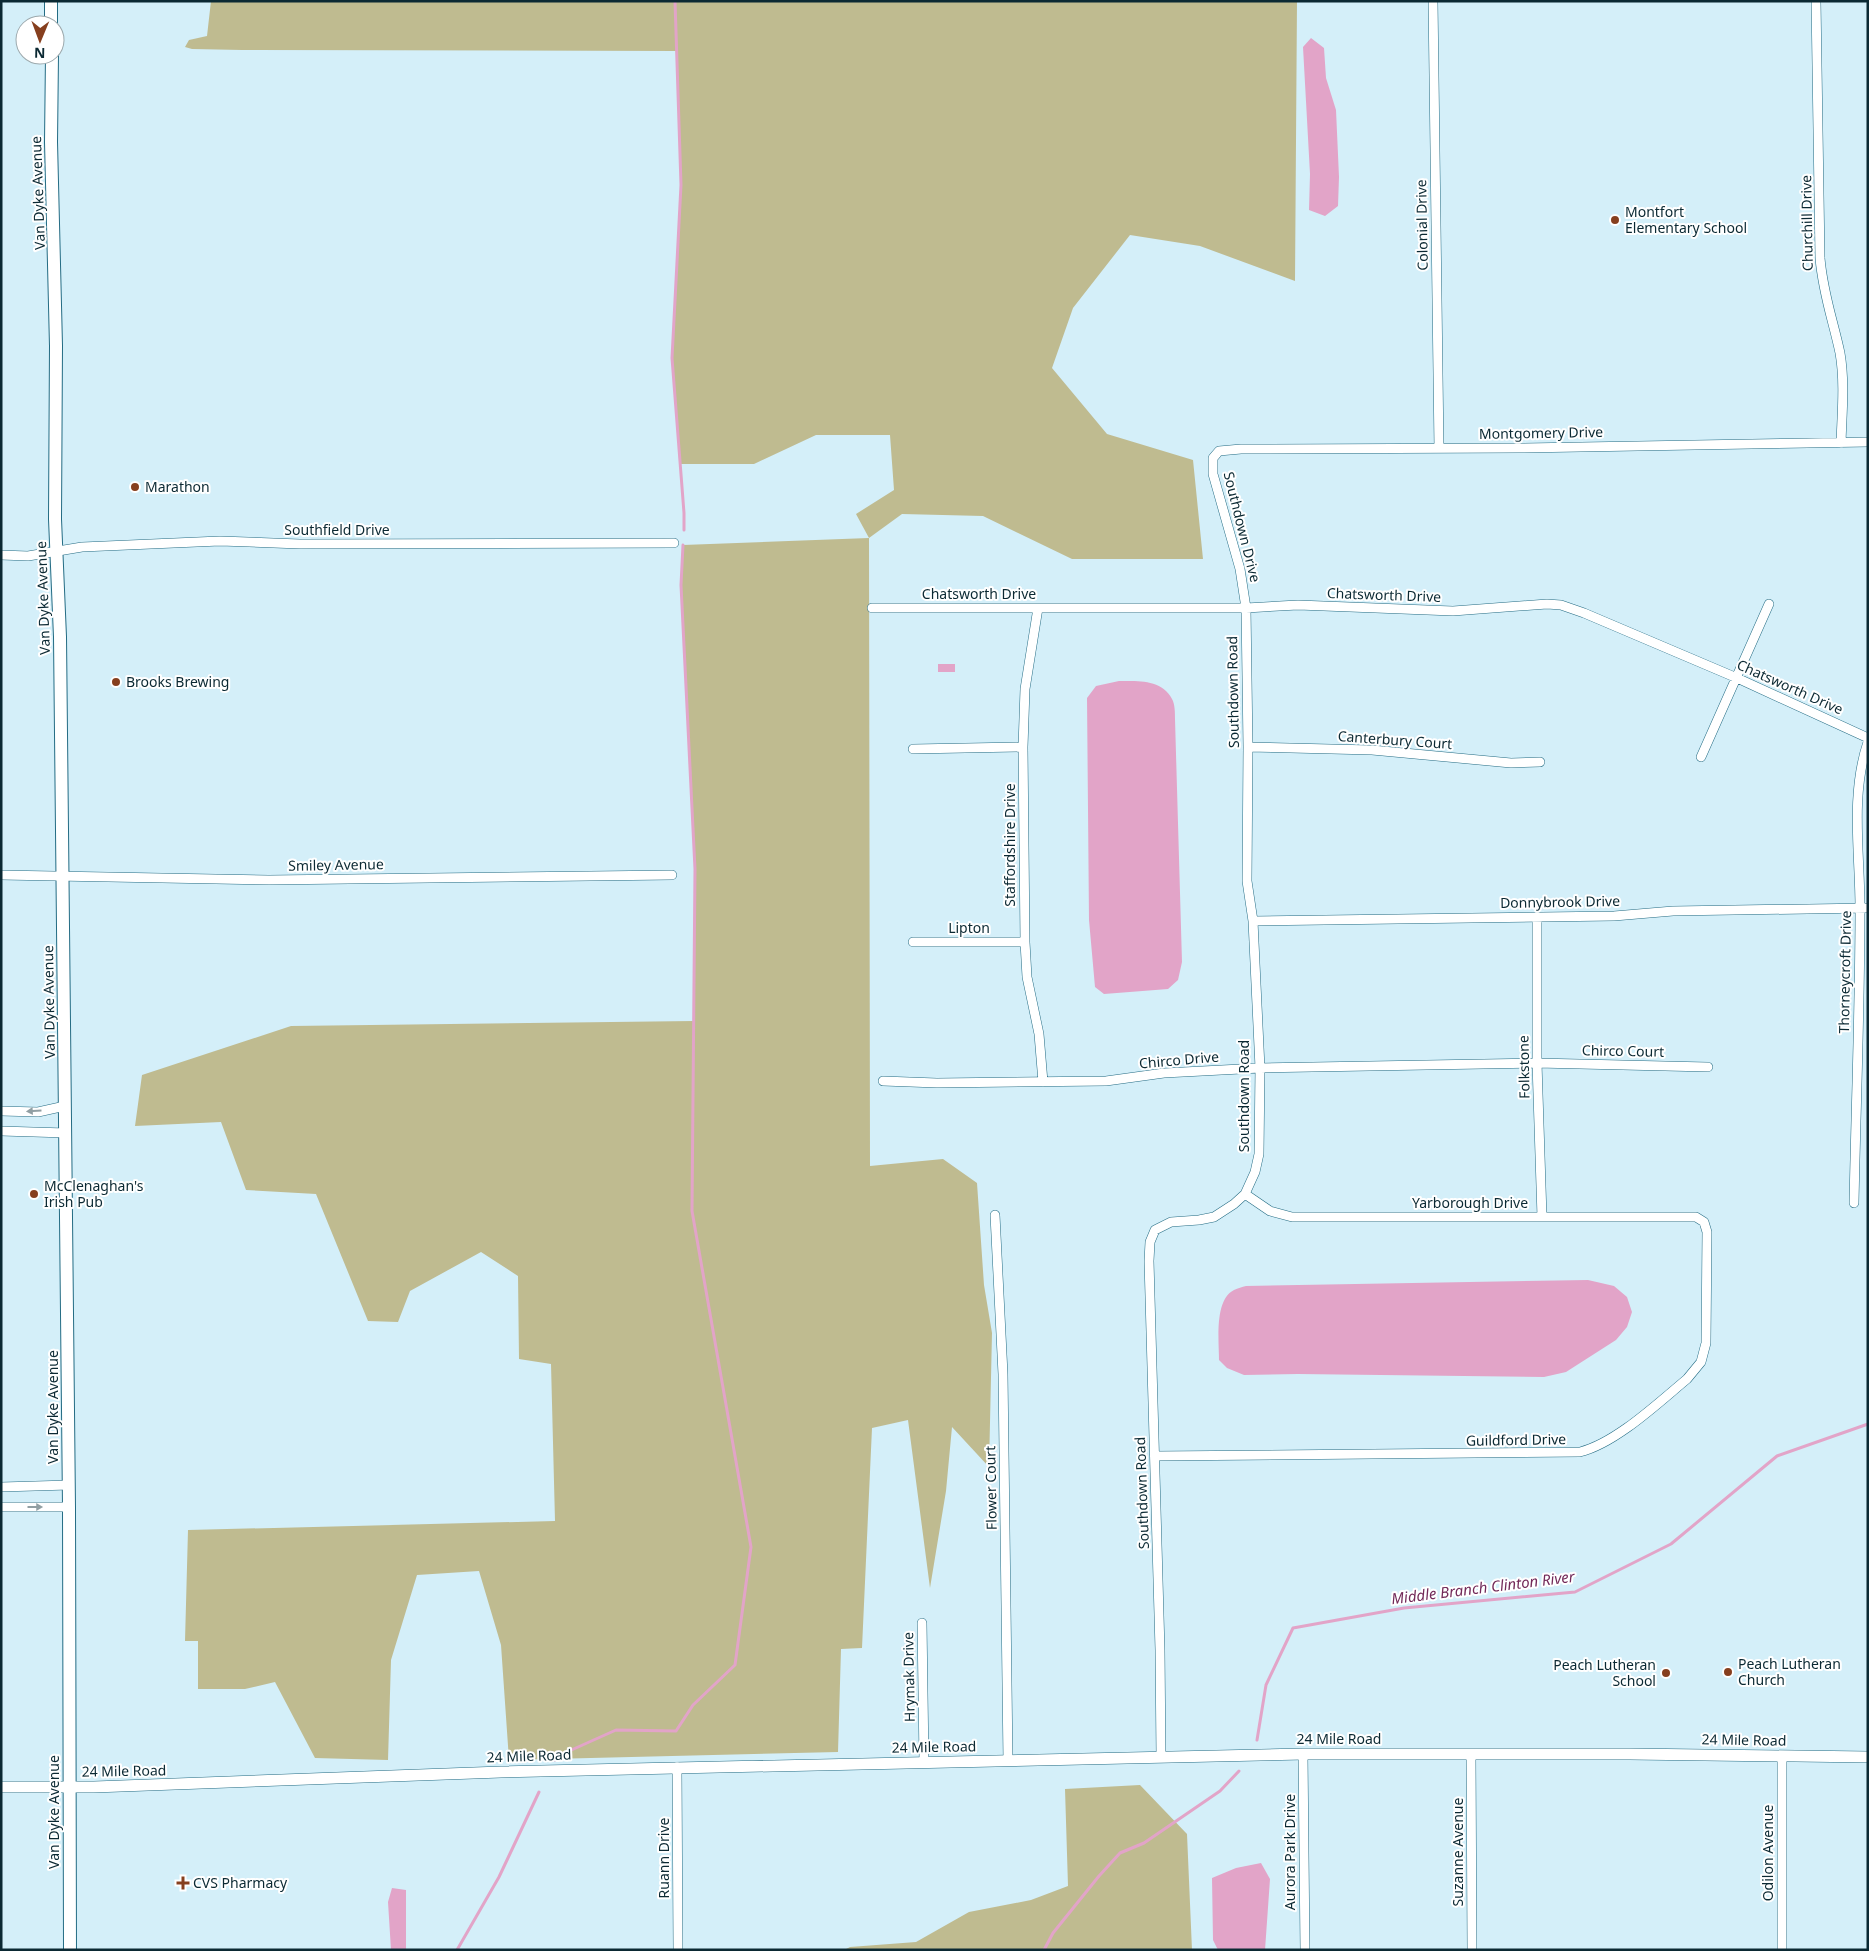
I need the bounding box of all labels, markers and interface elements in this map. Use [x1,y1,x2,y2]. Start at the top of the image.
north arrow [15,15,65,65]
text: N [34,44,46,63]
street label: Van Dyke Avenue [26,136,49,250]
street label: Churchill Drive [1796,175,1817,271]
street label: Colonial Drive [1411,179,1432,271]
place label: Montfort Elementary School [1625,202,1747,237]
marker: Montfort Elementary School [1609,214,1621,226]
street label: Montgomery Drive [1479,422,1603,443]
street label: Southdown Drive [1220,470,1265,584]
place label: Marathon [145,477,210,496]
marker: Marathon [129,481,141,493]
street label: Southfield Drive [284,520,390,539]
street label: Van Dyke Avenue [31,541,54,655]
street label: Chatsworth Drive [1327,583,1442,606]
street label: Chatsworth Drive [922,584,1036,603]
street label: Southdown Road [1222,636,1243,748]
street label: Chatsworth Drive [1734,655,1846,719]
place label: Brooks Brewing [126,672,229,691]
marker: Brooks Brewing [110,676,122,688]
street label: Canterbury Court [1337,726,1453,753]
street label: Staffordshire Drive [1000,783,1019,907]
street label: Smiley Avenue [288,854,384,875]
street label: Donnybrook Drive [1500,891,1620,912]
street label: Thorneycroft Drive [1834,910,1855,1034]
street label: Lipton [948,918,990,937]
street label: Van Dyke Avenue [38,945,59,1059]
street label: Folkstone [1513,1035,1534,1099]
street label: Southdown Road [1234,1040,1253,1152]
street label: Chirco Court [1582,1040,1664,1061]
street label: Chirco Drive [1138,1047,1220,1072]
one-way arrow [25,1107,41,1115]
place label: McClenaghan's Irish Pub [44,1176,144,1211]
marker: McClenaghan's Irish Pub [28,1188,40,1200]
street label: Yarborough Drive [1412,1193,1528,1212]
street label: Van Dyke Avenue [43,1350,62,1464]
street label: Guildford Drive [1466,1429,1566,1450]
street label: Southdown Road [1130,1437,1153,1549]
street label: Flower Court [980,1446,1001,1530]
one-way arrow [28,1503,44,1511]
water label: Middle Branch Clinton River [1390,1566,1577,1608]
street label: Hrymak Drive [898,1632,919,1722]
place label: Peach Lutheran Church [1738,1654,1841,1689]
place label: Peach Lutheran School [1553,1655,1656,1690]
marker: Peach Lutheran Church [1722,1666,1734,1678]
marker: Peach Lutheran School [1660,1667,1672,1679]
street label: 24 Mile Road [1297,1729,1381,1748]
street label: 24 Mile Road [1701,1729,1787,1750]
street label: 24 Mile Road [891,1736,977,1757]
street label: 24 Mile Road [486,1745,572,1766]
street label: Van Dyke Avenue [44,1755,63,1869]
street label: 24 Mile Road [81,1760,167,1781]
street label: Aurora Park Drive [1280,1794,1299,1910]
street label: Suzanne Avenue [1448,1798,1467,1906]
street label: Odilon Avenue [1758,1805,1777,1901]
street label: Ruann Drive [654,1818,673,1898]
place label: CVS Pharmacy [193,1873,288,1892]
marker: CVS Pharmacy [177,1877,189,1889]

